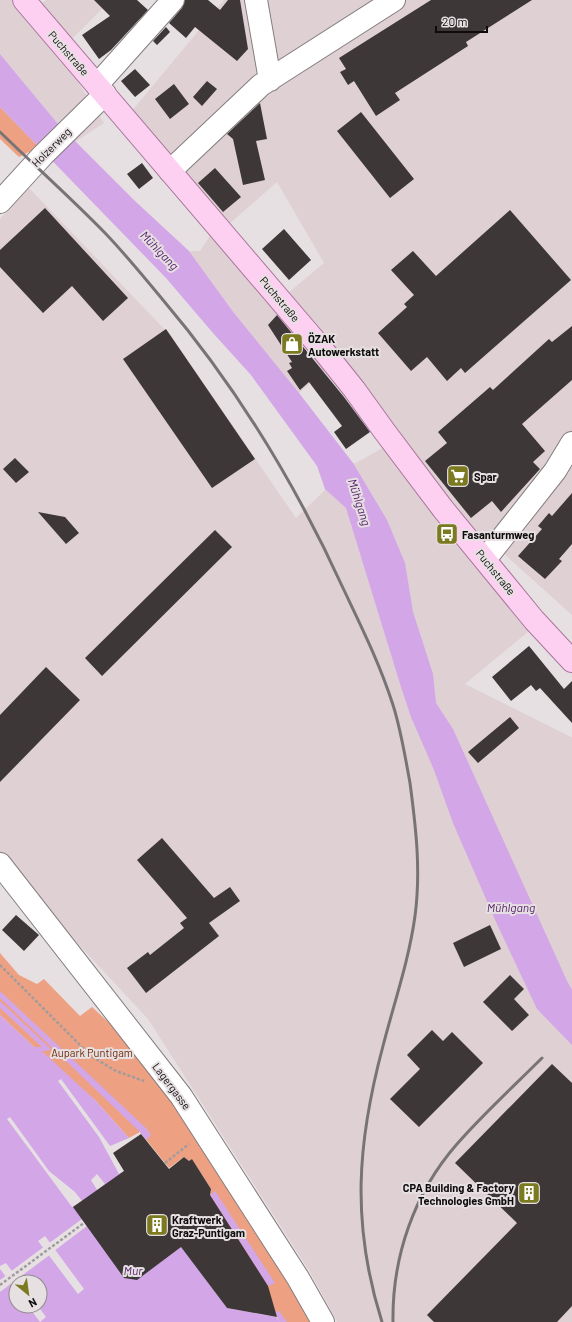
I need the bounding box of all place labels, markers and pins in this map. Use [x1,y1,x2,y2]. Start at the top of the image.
shop icon: ÖZAK Autowerkstatt [279,331,305,357]
place label: ÖZAK Autowerkstatt [308,332,379,358]
supermarket icon: Spar [445,463,471,489]
place label: Spar [474,470,498,483]
bus stop icon: Fasanturmweg [434,521,460,547]
place label: Fasanturmweg [462,528,534,541]
building icon: CPA Building & Factory Technologies GmbH [516,1180,542,1206]
place label: CPA Building & Factory Technologies GmbH [403,1181,514,1207]
building icon: Kraftwerk Graz-Puntigam [144,1212,170,1238]
place label: Kraftwerk Graz-Puntigam [172,1213,245,1239]

